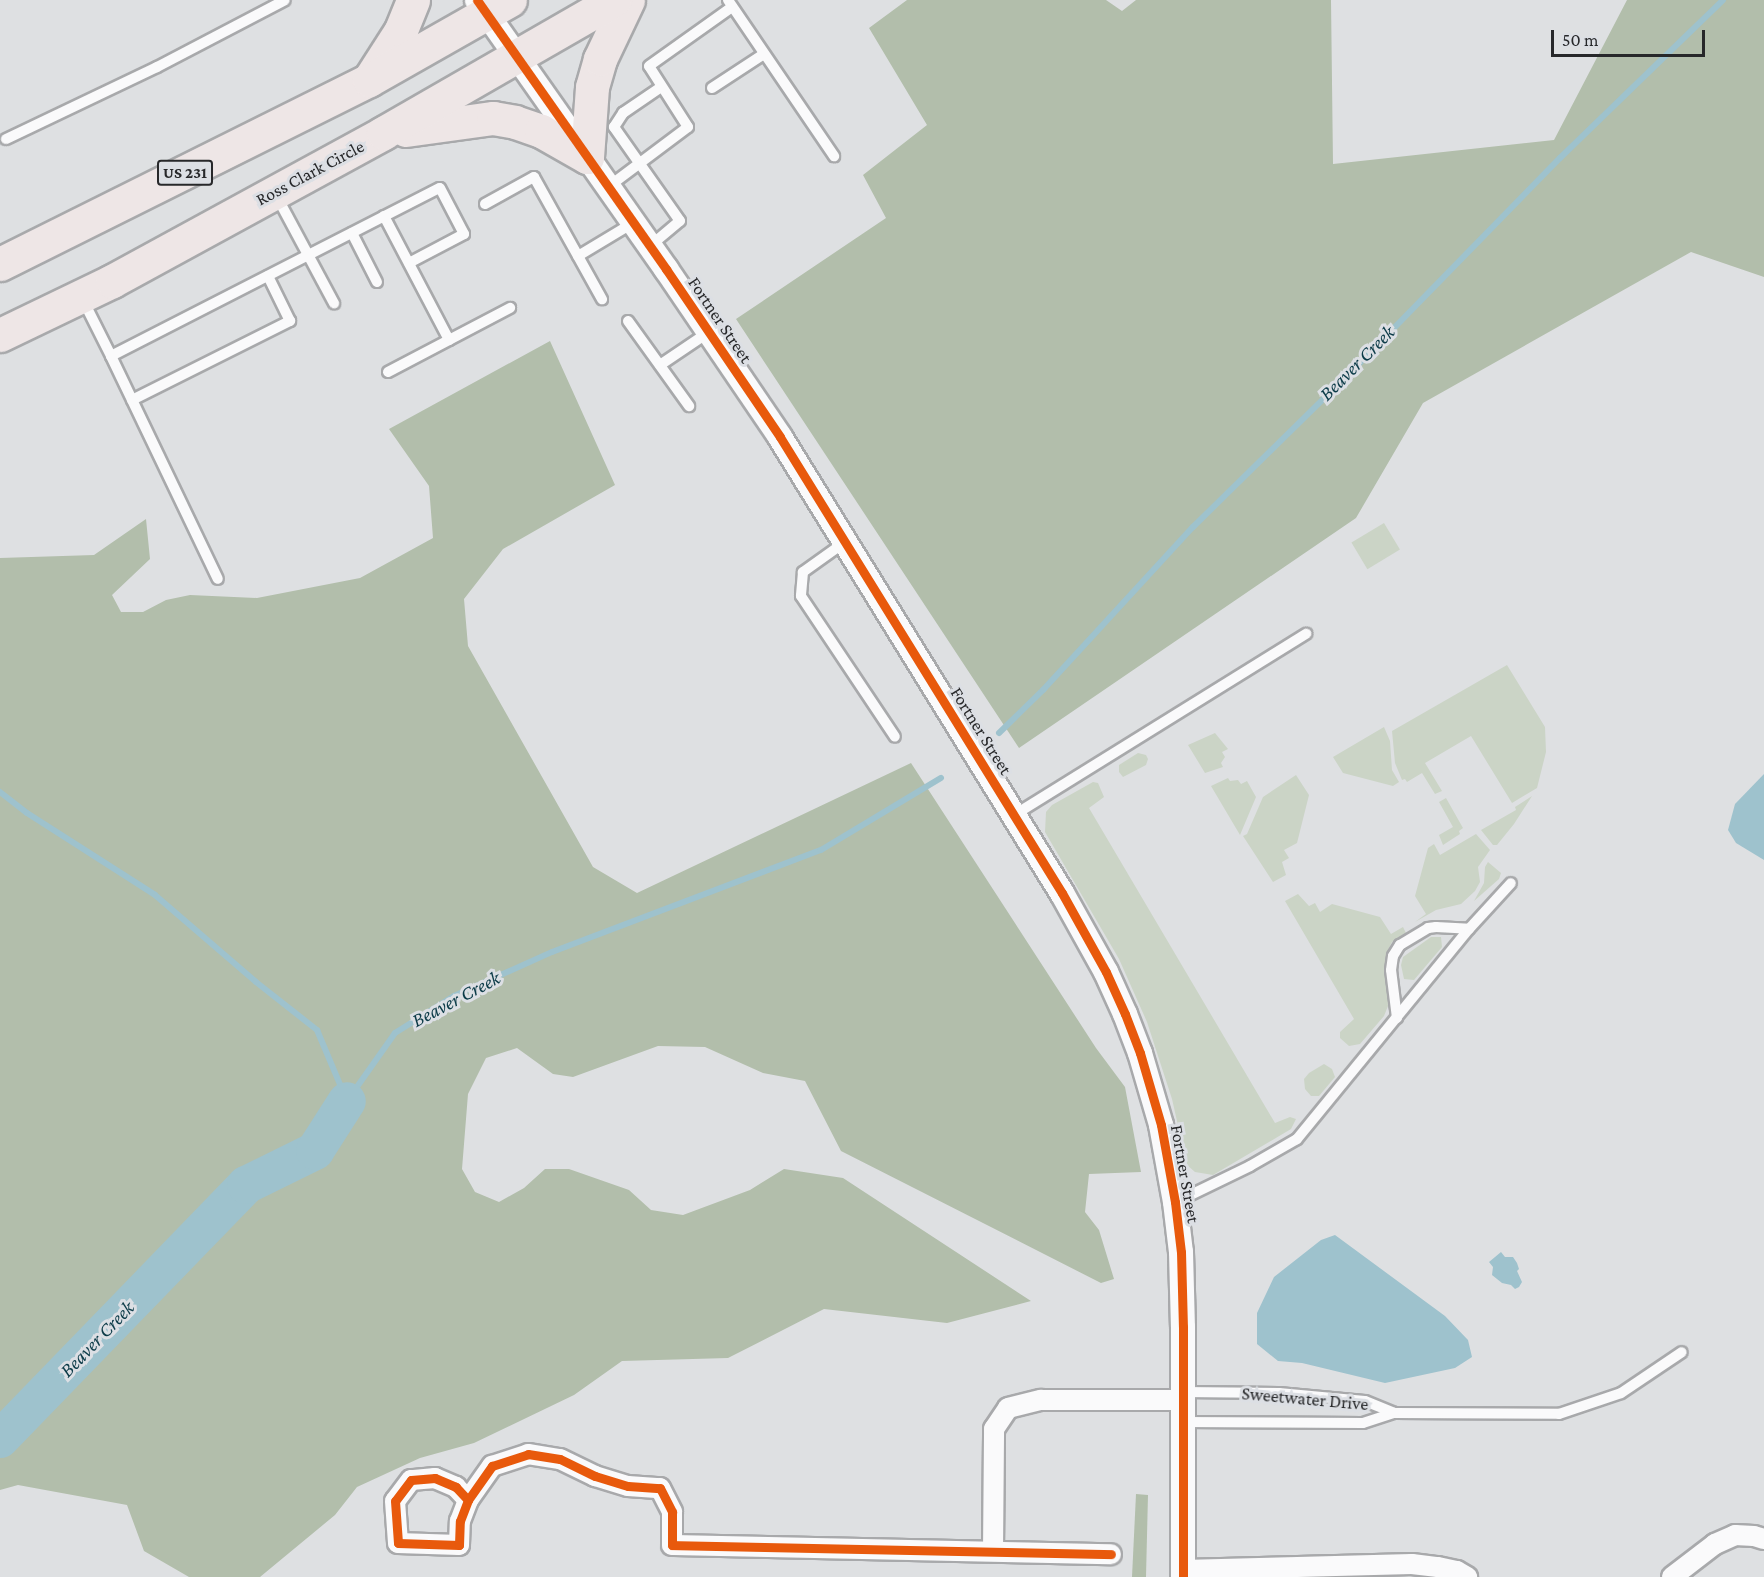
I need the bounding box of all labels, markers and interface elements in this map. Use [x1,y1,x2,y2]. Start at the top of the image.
scale bar [1554,18,1708,56]
text: 50 m [1562,30,1599,50]
street label: Ross Clark Circle [252,135,368,211]
road number: US 231 [156,160,213,186]
street label: Fortner Street [683,273,757,367]
water label: Beaver Creek [1314,320,1400,406]
street label: Fortner Street [946,683,1016,779]
water label: Beaver Creek [408,966,504,1032]
street label: Fortner Street [1166,1123,1204,1225]
water label: Beaver Creek [55,1296,139,1382]
street label: Sweetwater Drive [1241,1383,1369,1415]

